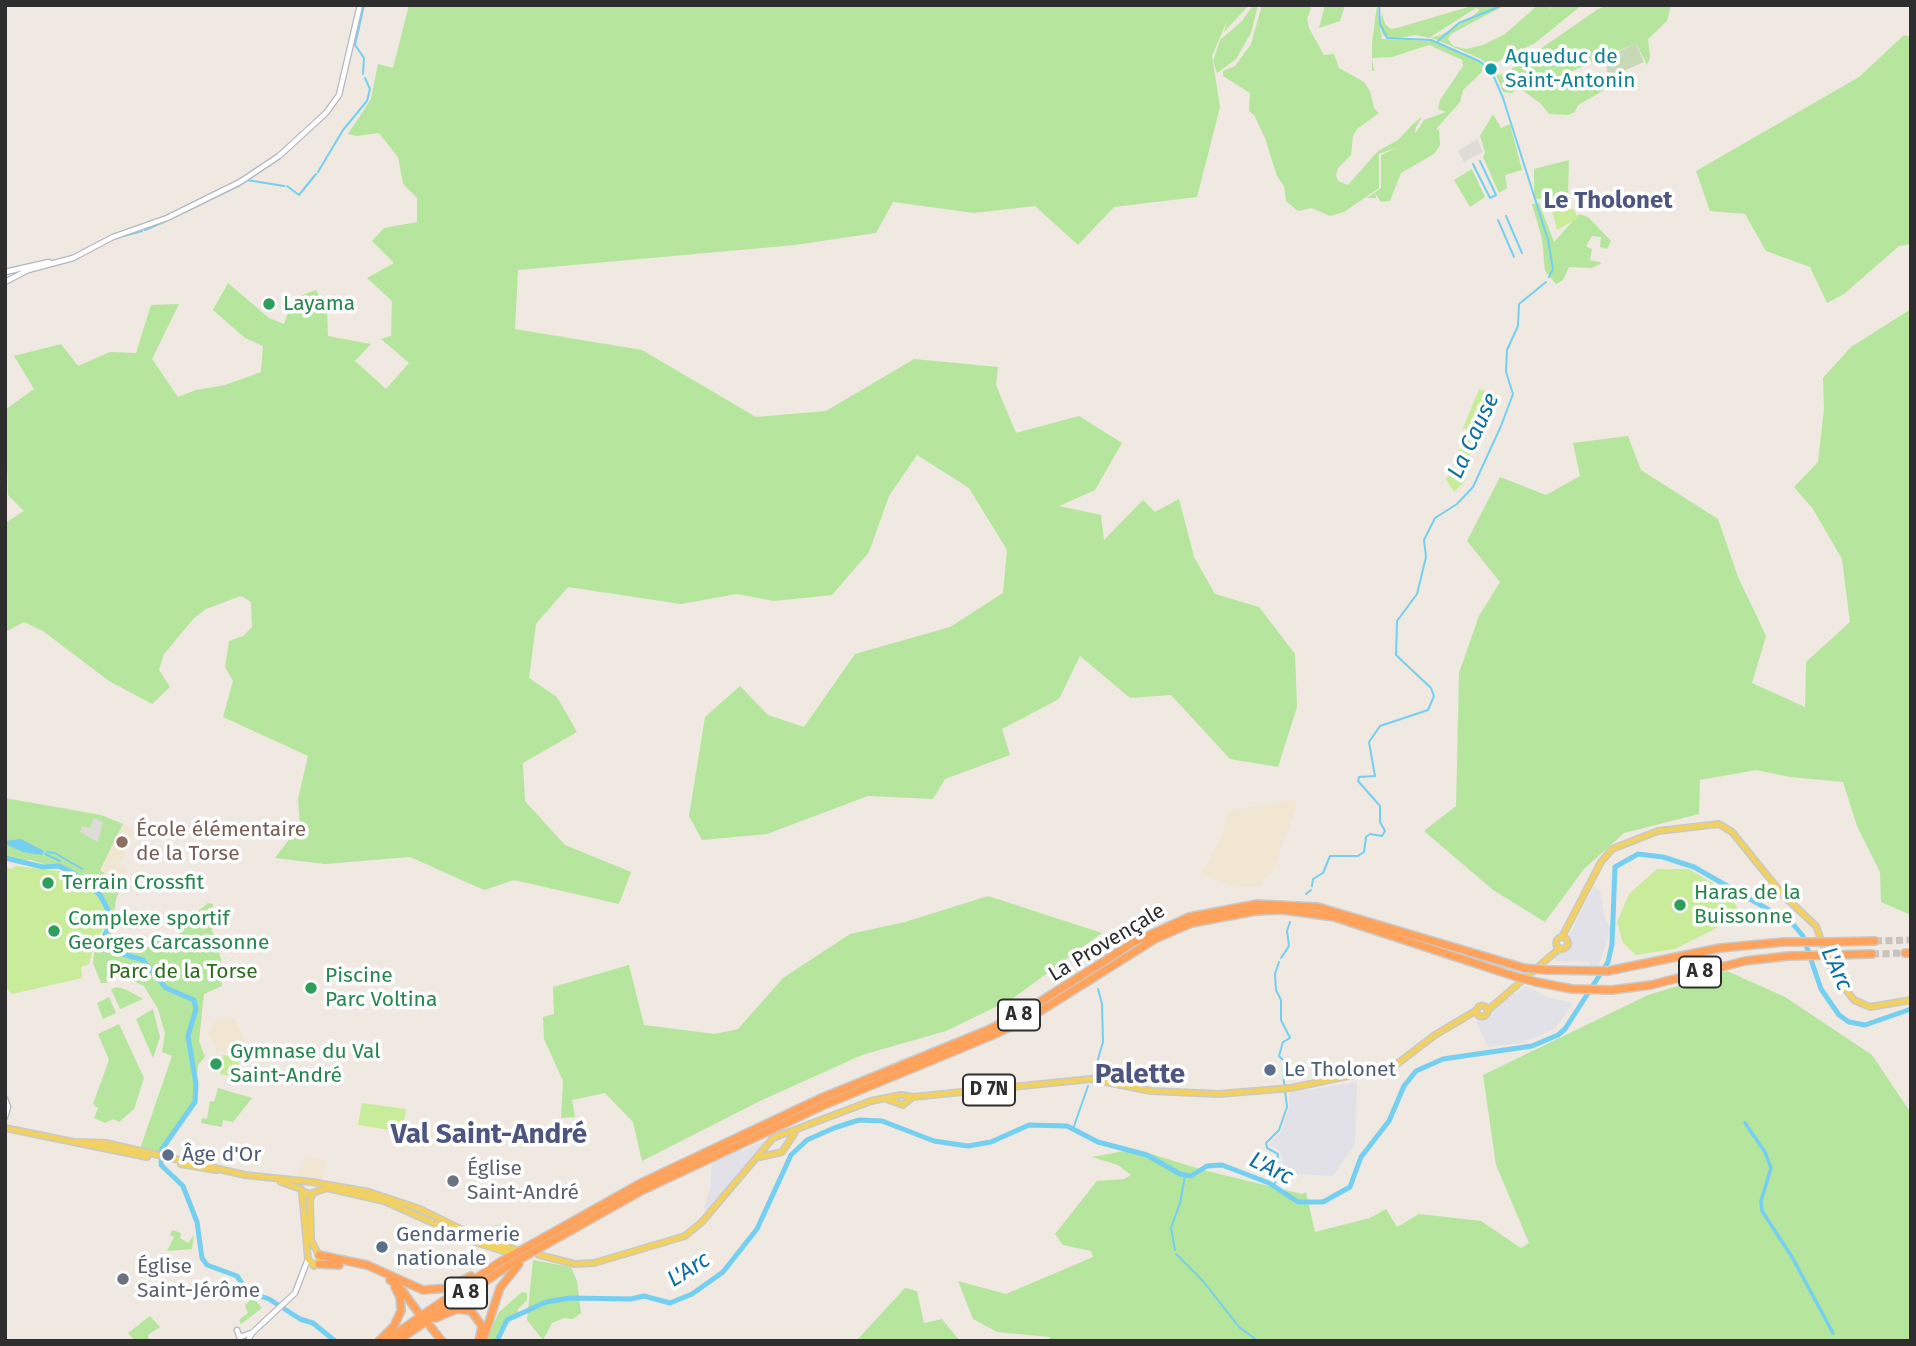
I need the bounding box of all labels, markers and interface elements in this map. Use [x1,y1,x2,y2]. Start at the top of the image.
place label: Aqueduc de Saint-Antonin [1505,44,1635,94]
marker: Aqueduc de Saint-Antonin [1483,61,1499,77]
district label: Le Tholonet [1544,187,1672,215]
place label: Layama [283,291,355,317]
marker: Layama [261,296,277,312]
water label: La Cause [1442,389,1506,483]
place label: École élémentaire de la Torse [136,817,306,867]
marker: École élémentaire de la Torse [114,834,130,850]
place label: Terrain Crossfit [62,870,204,896]
marker: Terrain Crossfit [40,875,56,891]
place label: Haras de la Buissonne [1694,880,1801,930]
marker: Haras de la Buissonne [1672,897,1688,913]
street label: La Provençale [1044,898,1170,988]
place label: Complexe sportif Georges Carcassonne [68,906,269,956]
marker: Complexe sportif Georges Carcassonne [46,923,62,939]
water label: L'Arc [1814,943,1858,995]
road number: A 8 [1679,956,1721,988]
park label: Parc de la Torse [108,959,258,985]
place label: Piscine Parc Voltina [325,963,437,1013]
marker: Piscine Parc Voltina [303,980,319,996]
road number: A 8 [998,1000,1040,1030]
place label: Gymnase du Val Saint-André [230,1039,380,1089]
marker: Gymnase du Val Saint-André [208,1056,224,1072]
place label: Le Tholonet [1284,1057,1396,1083]
district label: Palette [1095,1058,1185,1092]
marker: Le Tholonet [1262,1062,1278,1078]
road number: D 7N [963,1074,1015,1106]
district label: Val Saint-André [391,1118,587,1152]
place label: Âge d'Or [182,1142,261,1168]
marker: Âge d'Or [160,1147,176,1163]
water label: L'Arc [1245,1147,1297,1191]
place label: Église Saint-André [467,1156,579,1206]
marker: Église Saint-André [445,1173,461,1189]
place label: Gendarmerie nationale [396,1222,520,1272]
marker: Gendarmerie nationale [374,1239,390,1255]
water label: L'Arc [663,1246,715,1294]
place label: Église Saint-Jérôme [137,1254,260,1304]
marker: Église Saint-Jérôme [115,1271,131,1287]
road number: A 8 [445,1278,487,1308]

